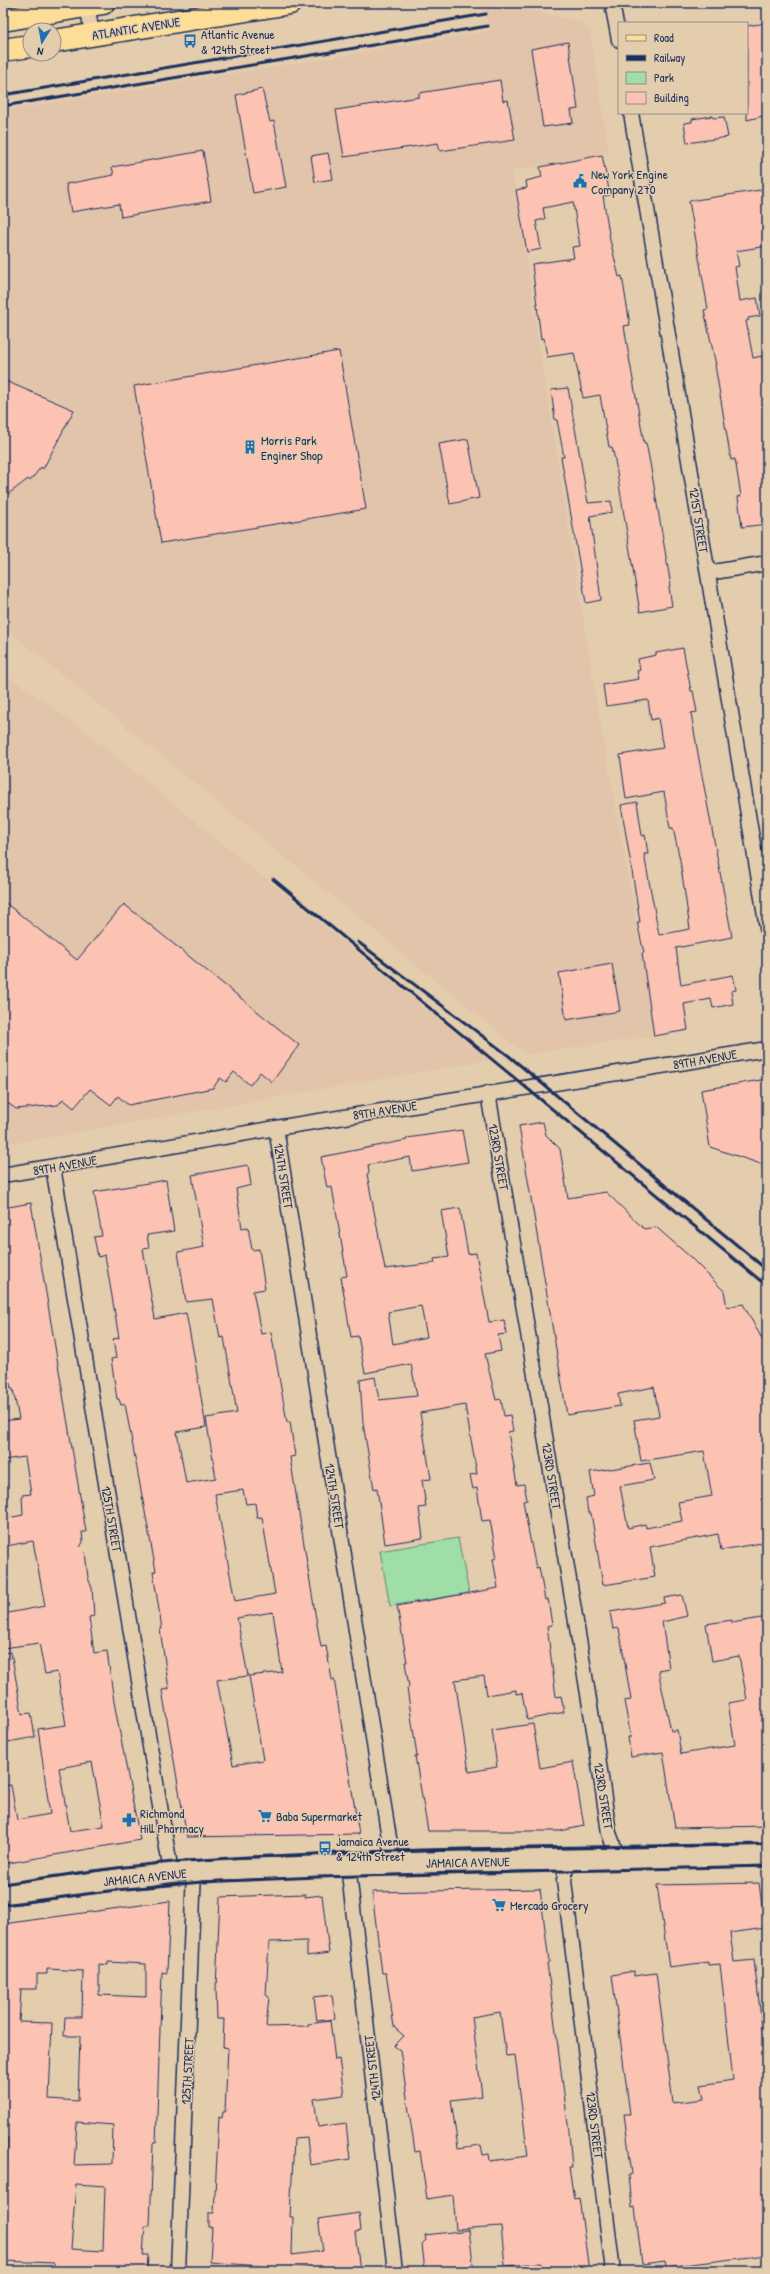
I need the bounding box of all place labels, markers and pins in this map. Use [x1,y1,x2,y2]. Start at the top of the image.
place label: Atlantic Avenue & 124th Street [201,25,275,58]
bus stop icon: Atlantic Avenue & 124th Street [182,33,198,49]
place label: New York Engine Company 270 [591,165,668,198]
public building icon: New York Engine Company 270 [572,173,588,189]
place label: Morris Park Enginer Shop [261,431,323,464]
building icon: Morris Park Enginer Shop [242,439,258,455]
place label: Richmond Hill Pharmacy [140,1804,204,1837]
place label: Baba Supermarket [276,1807,363,1825]
supermarket icon: Baba Supermarket [257,1808,273,1824]
pharmacy icon: Richmond Hill Pharmacy [121,1812,137,1828]
place label: Jamaica Avenue & 124th Street [336,1832,409,1865]
bus stop icon: Jamaica Avenue & 124th Street [317,1840,333,1856]
place label: Mercado Grocery [510,1896,589,1914]
supermarket icon: Mercado Grocery [491,1897,507,1913]

